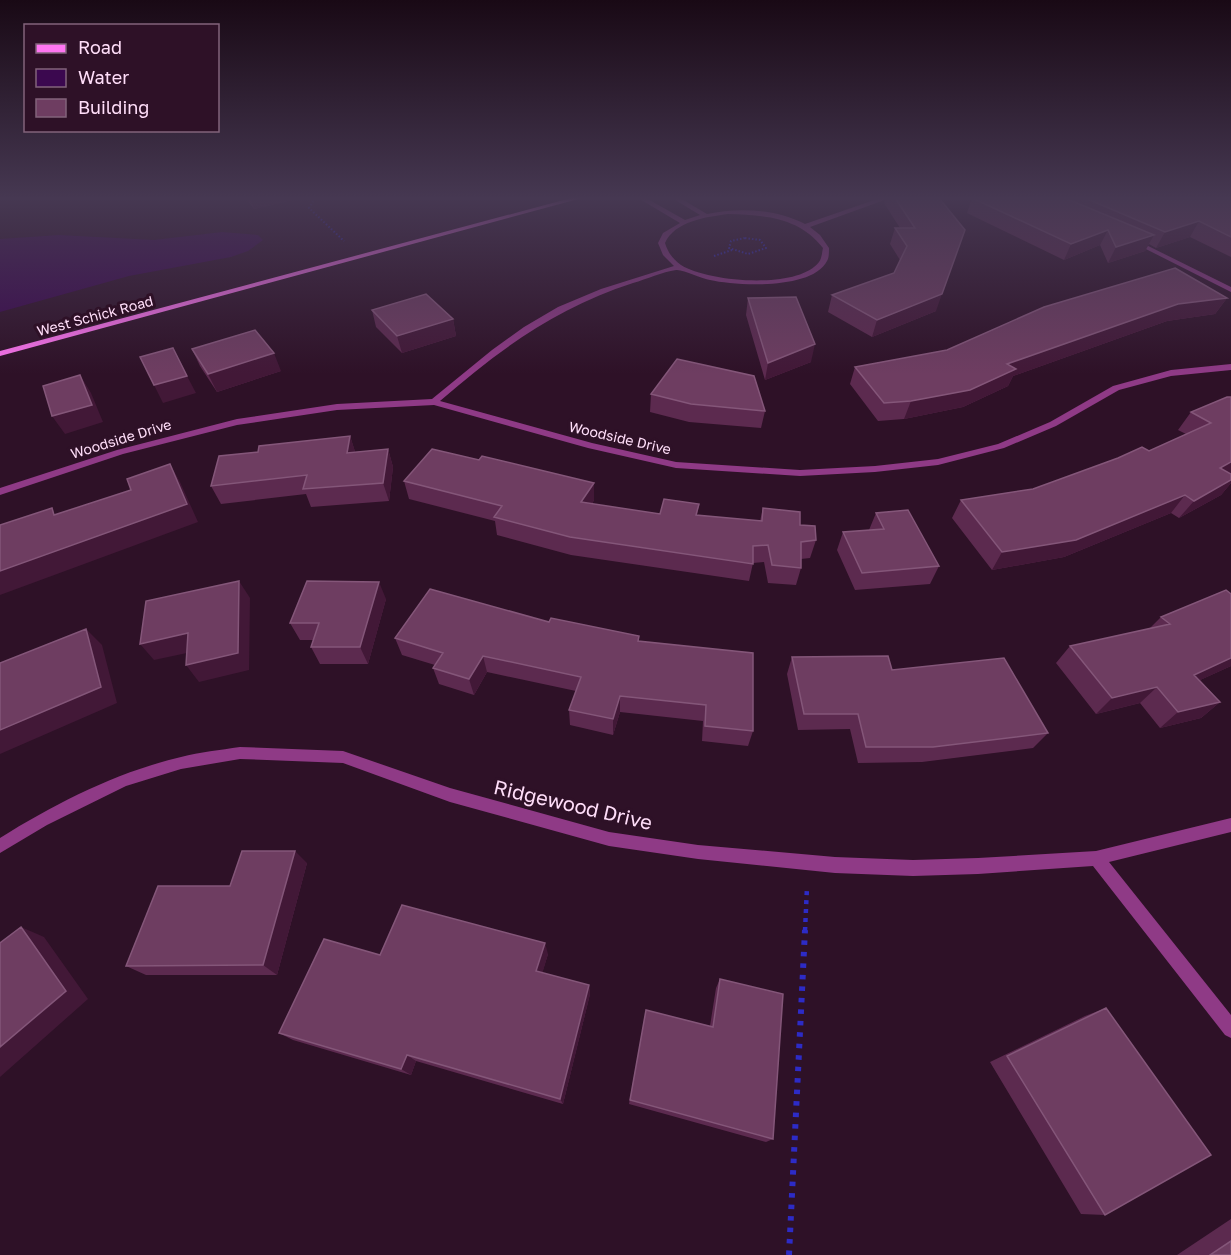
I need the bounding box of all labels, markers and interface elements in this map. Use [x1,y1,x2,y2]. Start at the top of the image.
legend [24,24,219,132]
text: Road [78,36,122,58]
text: Water [78,66,129,88]
text: Building [78,96,149,118]
street label: West Schick Road [35,292,155,339]
street label: Woodside Drive [68,415,173,462]
street label: Woodside Drive [567,417,673,458]
street label: Ridgewood Drive [492,774,655,834]

